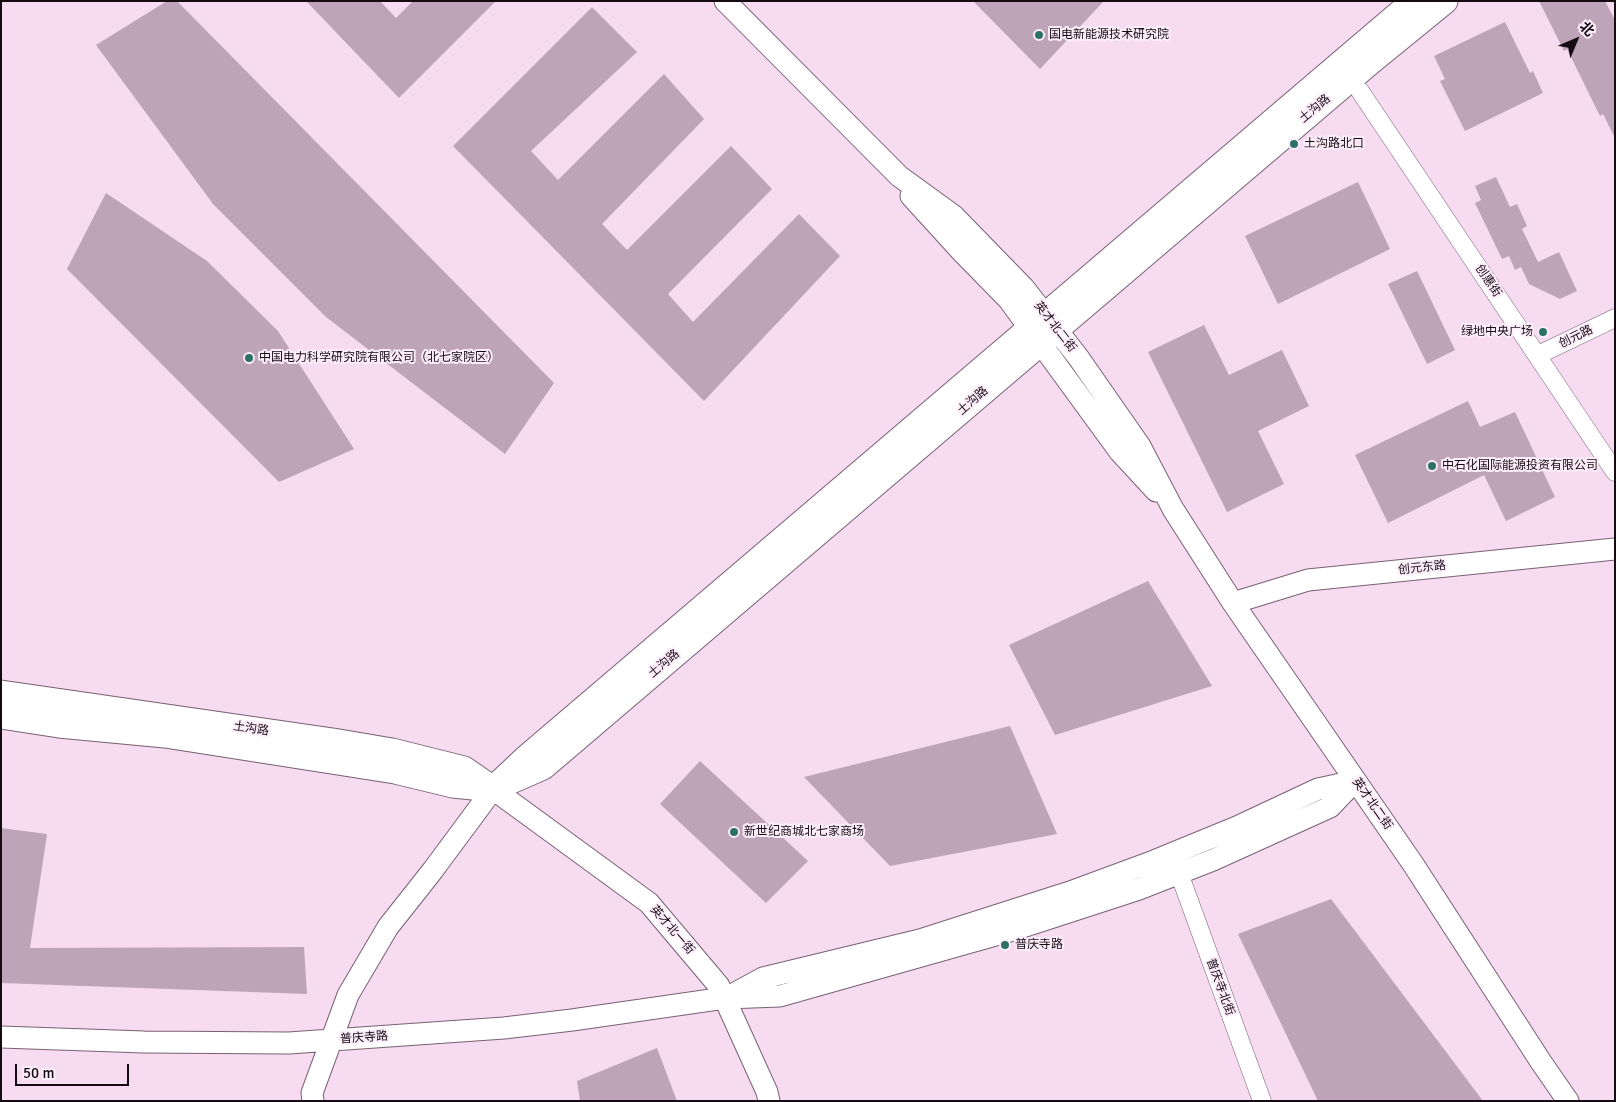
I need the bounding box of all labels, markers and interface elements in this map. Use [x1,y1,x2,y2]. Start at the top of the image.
north arrow [1551,15,1601,65]
text: 北 [1576,18,1598,40]
place label: 国电新能源技术研究院 [1049,28,1169,42]
marker: 国电新能源技术研究院 [1033,29,1045,41]
street label: 土沟路 [1297,92,1333,126]
place label: 土沟路北口 [1304,137,1364,151]
marker: 土沟路北口 [1288,138,1300,150]
street label: 创惠街 [1472,262,1504,300]
street label: 英才北二街 [1031,299,1079,355]
street label: 创元路 [1557,323,1595,351]
place label: 绿地中央广场 [1461,325,1533,339]
marker: 绿地中央广场 [1537,326,1549,338]
place label: 中国电力科学研究院有限公司（北七家院区） [259,351,499,365]
marker: 中国电力科学研究院有限公司（北七家院区） [243,352,255,364]
street label: 土沟路 [955,384,991,418]
place label: 中石化国际能源投资有限公司 [1442,459,1598,473]
marker: 中石化国际能源投资有限公司 [1426,460,1438,472]
street label: 创元东路 [1397,558,1447,578]
street label: 土沟路 [646,647,682,681]
street label: 土沟路 [232,719,270,739]
street label: 英才北二街 [1349,775,1395,833]
place label: 新世纪商城北七家商场 [744,825,864,839]
marker: 新世纪商城北七家商场 [728,826,740,838]
street label: 英才北一街 [647,903,697,957]
place label: 普庆寺路 [1015,938,1063,952]
marker: 普庆寺路 [999,939,1011,951]
street label: 普庆寺北街 [1203,956,1237,1018]
street label: 普庆寺路 [340,1029,388,1047]
scale bar [18,1054,131,1086]
text: 50 m [23,1064,54,1082]

